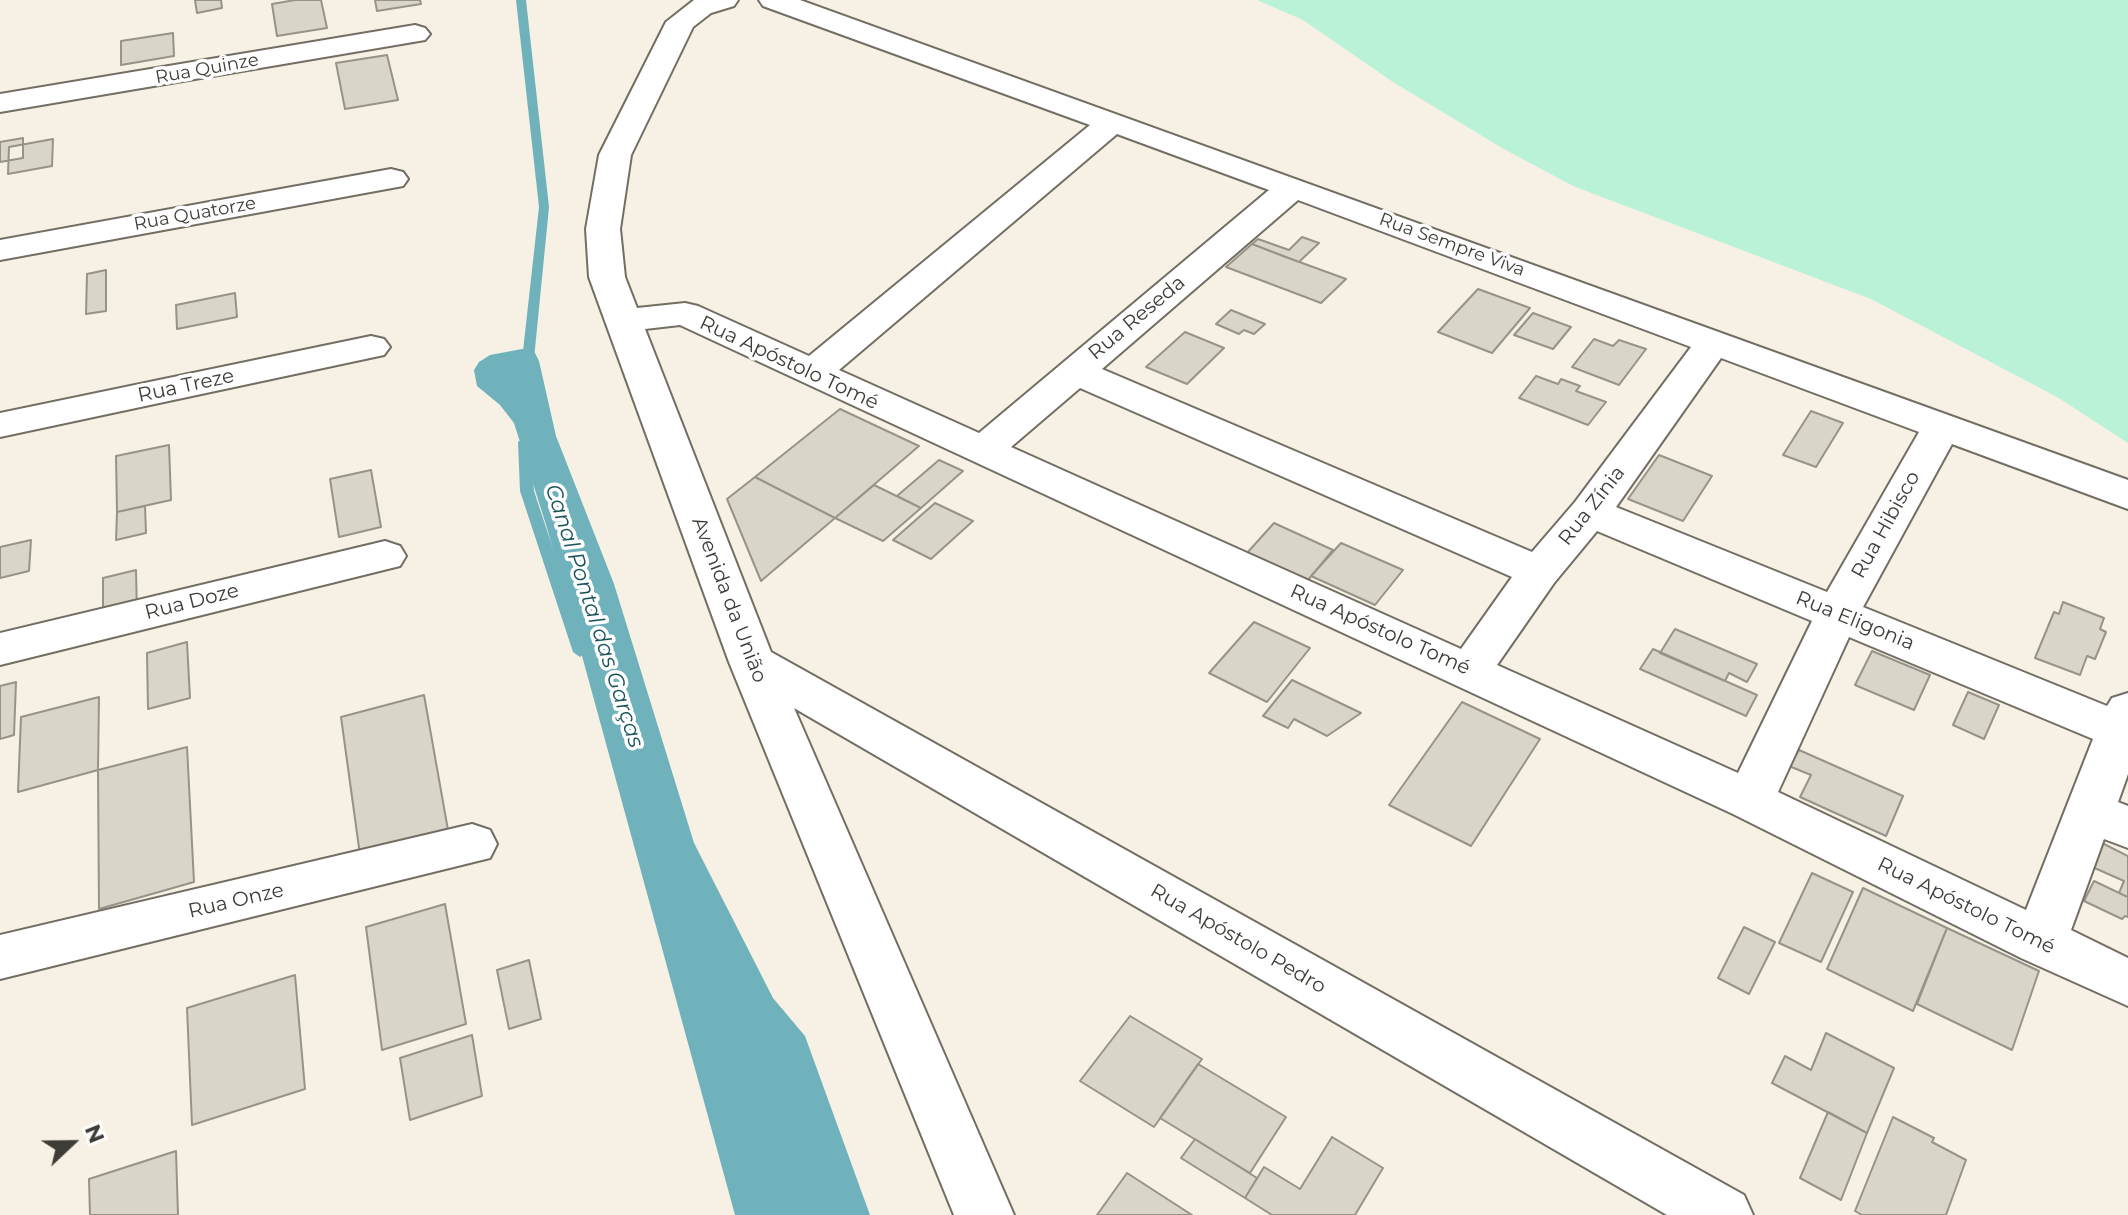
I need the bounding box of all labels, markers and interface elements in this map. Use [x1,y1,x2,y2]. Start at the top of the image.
street label: Rua Quinze [154,49,260,89]
street label: Rua Quatorze [132,193,258,235]
street label: Rua Sempre Viva [1376,209,1528,281]
street label: Rua Reseda [1084,271,1190,365]
street label: Rua Apóstolo Tomé [696,311,882,415]
street label: Rua Treze [136,364,236,408]
street label: Rua Zínia [1554,462,1630,550]
street label: Rua Hibisco [1847,467,1925,583]
water label: Canal Pontal das Garças [539,481,649,751]
street label: Avenida da União [686,514,772,686]
street label: Rua Doze [143,579,241,625]
street label: Rua Apóstolo Tomé [1286,579,1474,681]
street label: Rua Eligonia [1792,586,1918,656]
street label: Rua Apóstolo Tomé [1873,853,2059,959]
street label: Rua Onze [186,878,286,924]
street label: Rua Apóstolo Pedro [1146,879,1330,999]
north arrow [32,1103,112,1183]
text: N [79,1121,111,1147]

